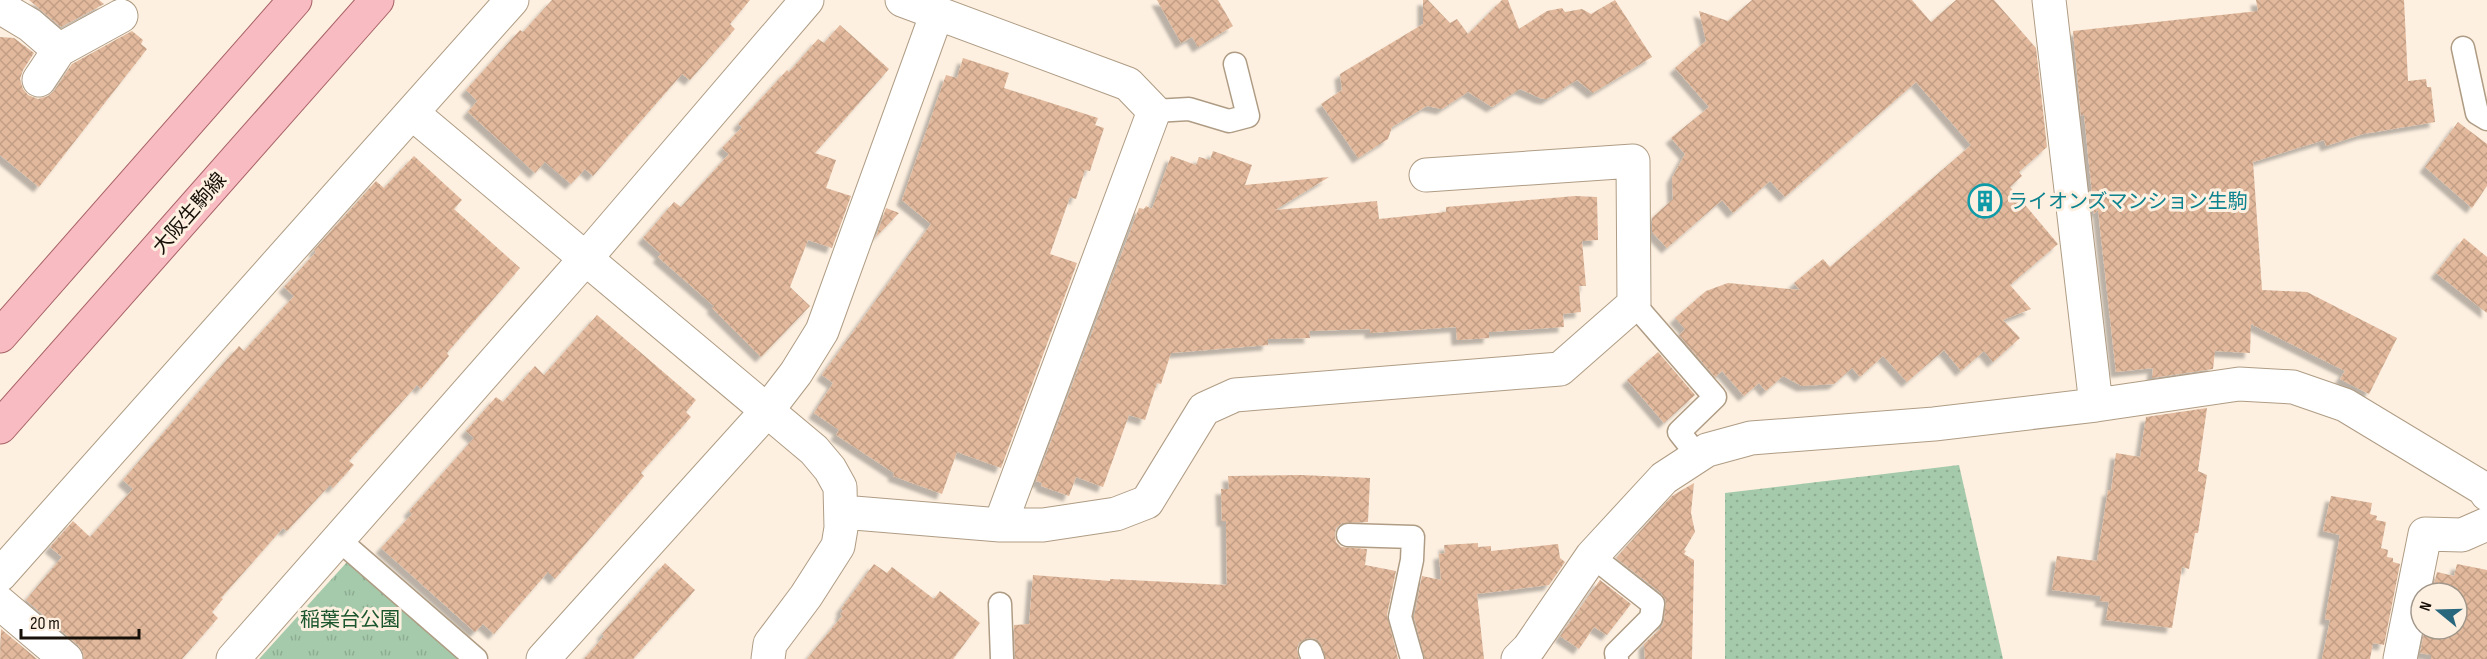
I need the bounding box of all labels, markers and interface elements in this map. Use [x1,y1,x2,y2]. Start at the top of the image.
street label: 大阪生駒線 [148,168,232,259]
building icon: ライオンズマンション生駒 [1967,183,2003,219]
place label: ライオンズマンション生駒 [2008,190,2248,214]
north arrow [2409,581,2469,641]
text: N [2416,599,2437,614]
scale bar [21,602,140,640]
park label: 稲葉台公園 [300,608,400,632]
text: 20 m [30,613,60,634]

